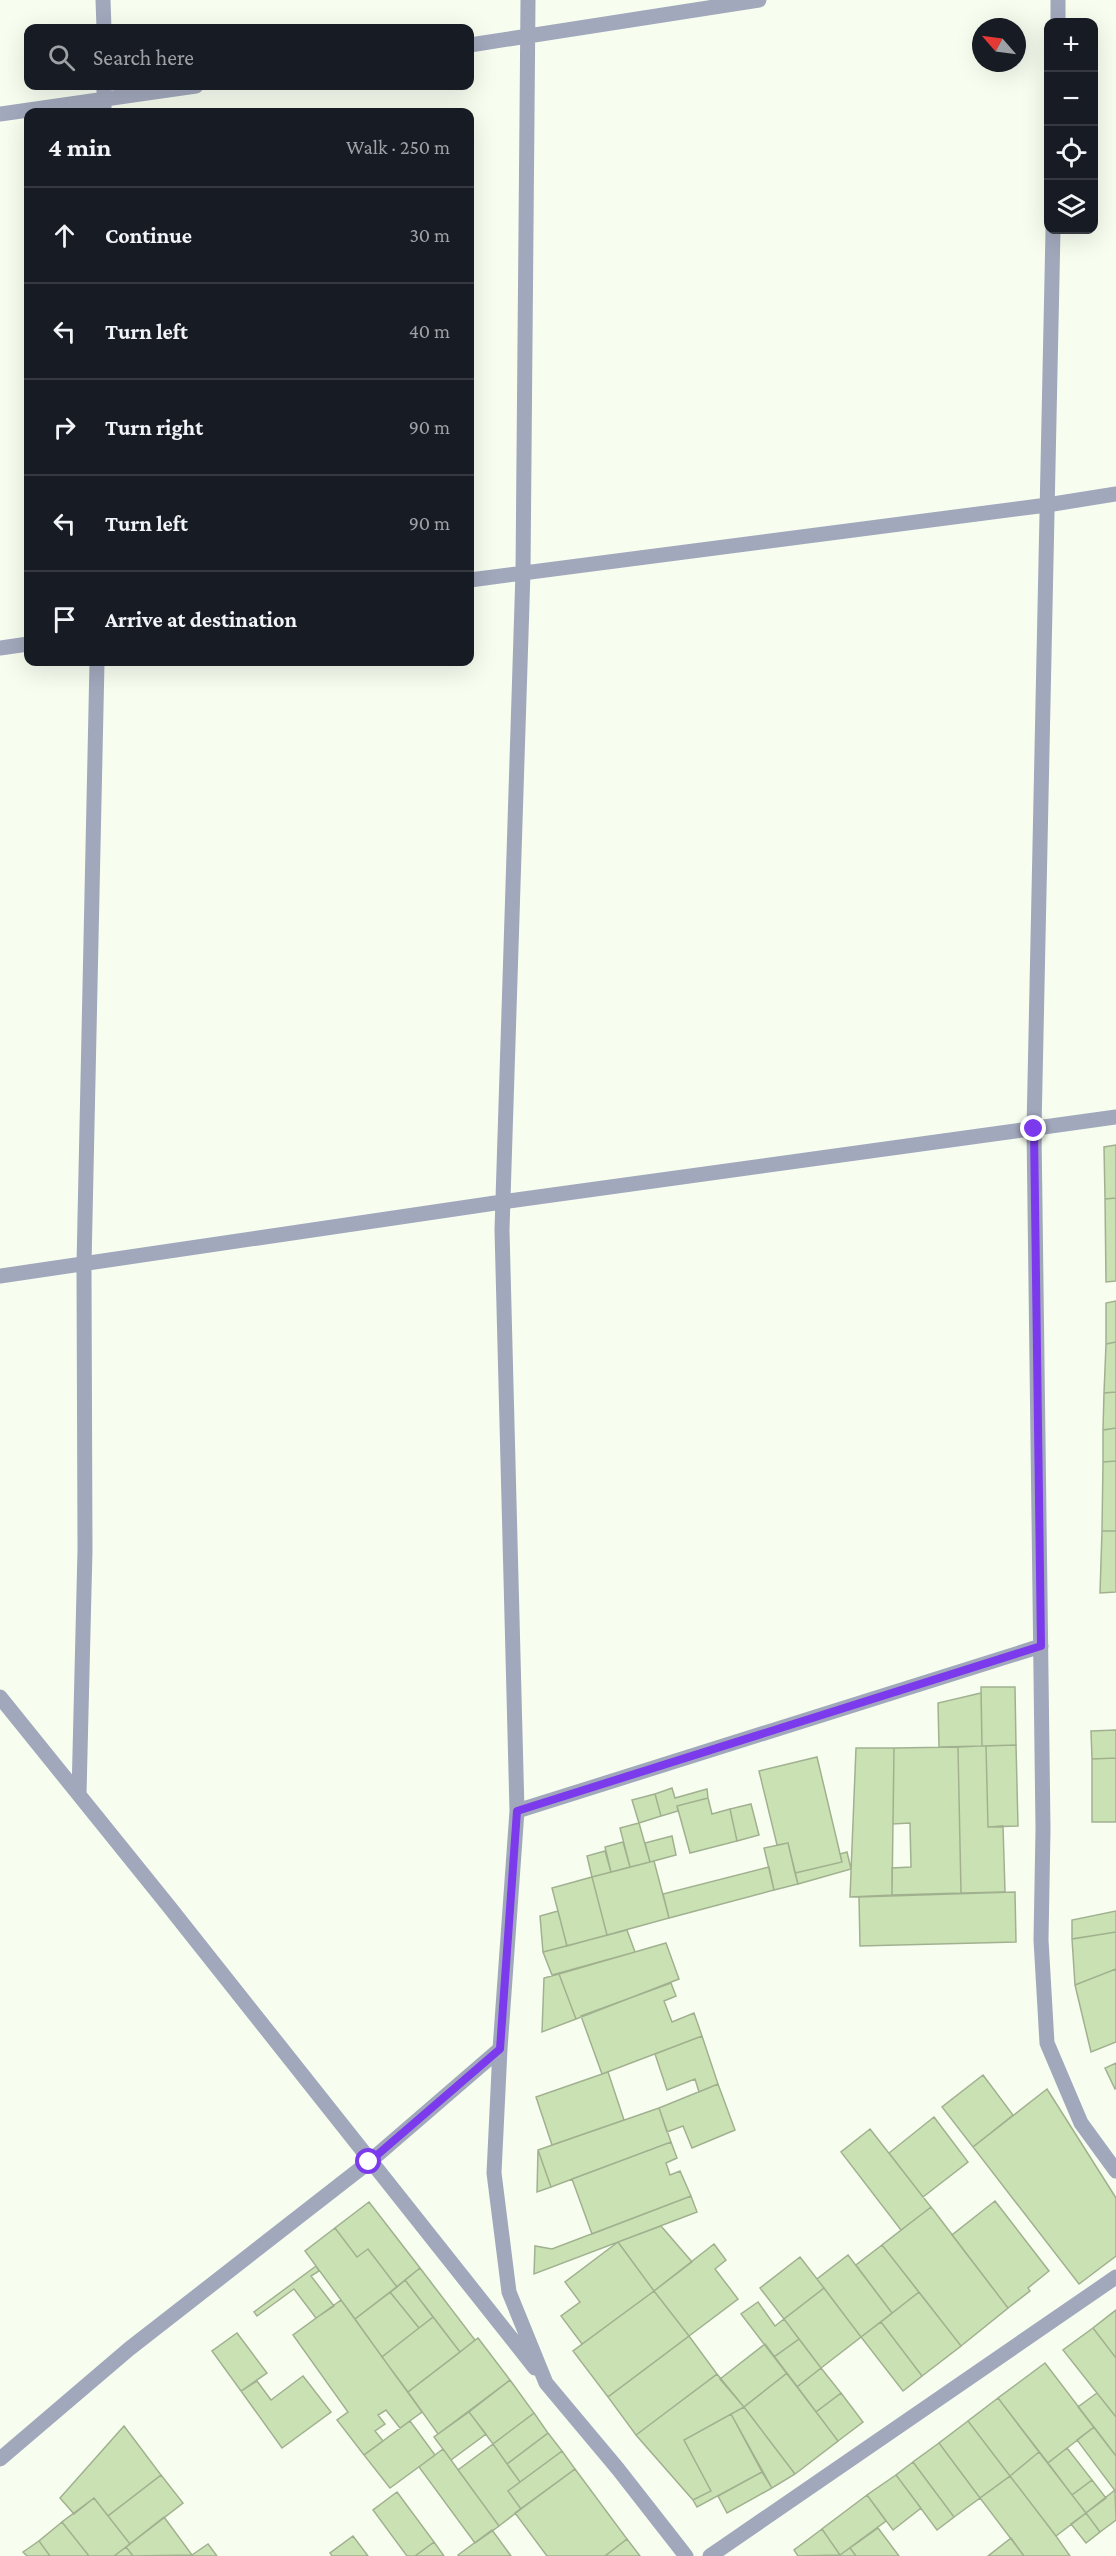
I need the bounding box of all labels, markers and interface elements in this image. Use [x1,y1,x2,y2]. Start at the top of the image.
north arrow [972,18,1026,72]
map controls [1044,18,1098,234]
button: + [1044,18,1098,72]
search box [24,24,474,90]
icon: search [45,41,78,74]
text: Search here [93,45,194,70]
button: − [1044,72,1098,126]
button: locate [1044,126,1098,180]
text: 4 min [48,133,112,162]
text: Walk · 250 m [346,136,450,158]
button: layers [1044,180,1098,234]
icon: ahead [48,219,81,252]
text: Continue [105,223,192,248]
text: 30 m [409,224,450,246]
icon: left [48,315,81,348]
text: Turn left [105,319,188,344]
text: 40 m [409,320,450,342]
icon: right [48,411,81,444]
text: Turn right [105,415,203,440]
text: 90 m [409,416,450,438]
icon: left [48,507,81,540]
text: Turn left [105,511,188,536]
text: 90 m [409,512,450,534]
icon: arrive [48,603,81,636]
text: Arrive at destination [105,607,297,632]
route end [1020,1115,1046,1141]
route start [355,2148,381,2174]

